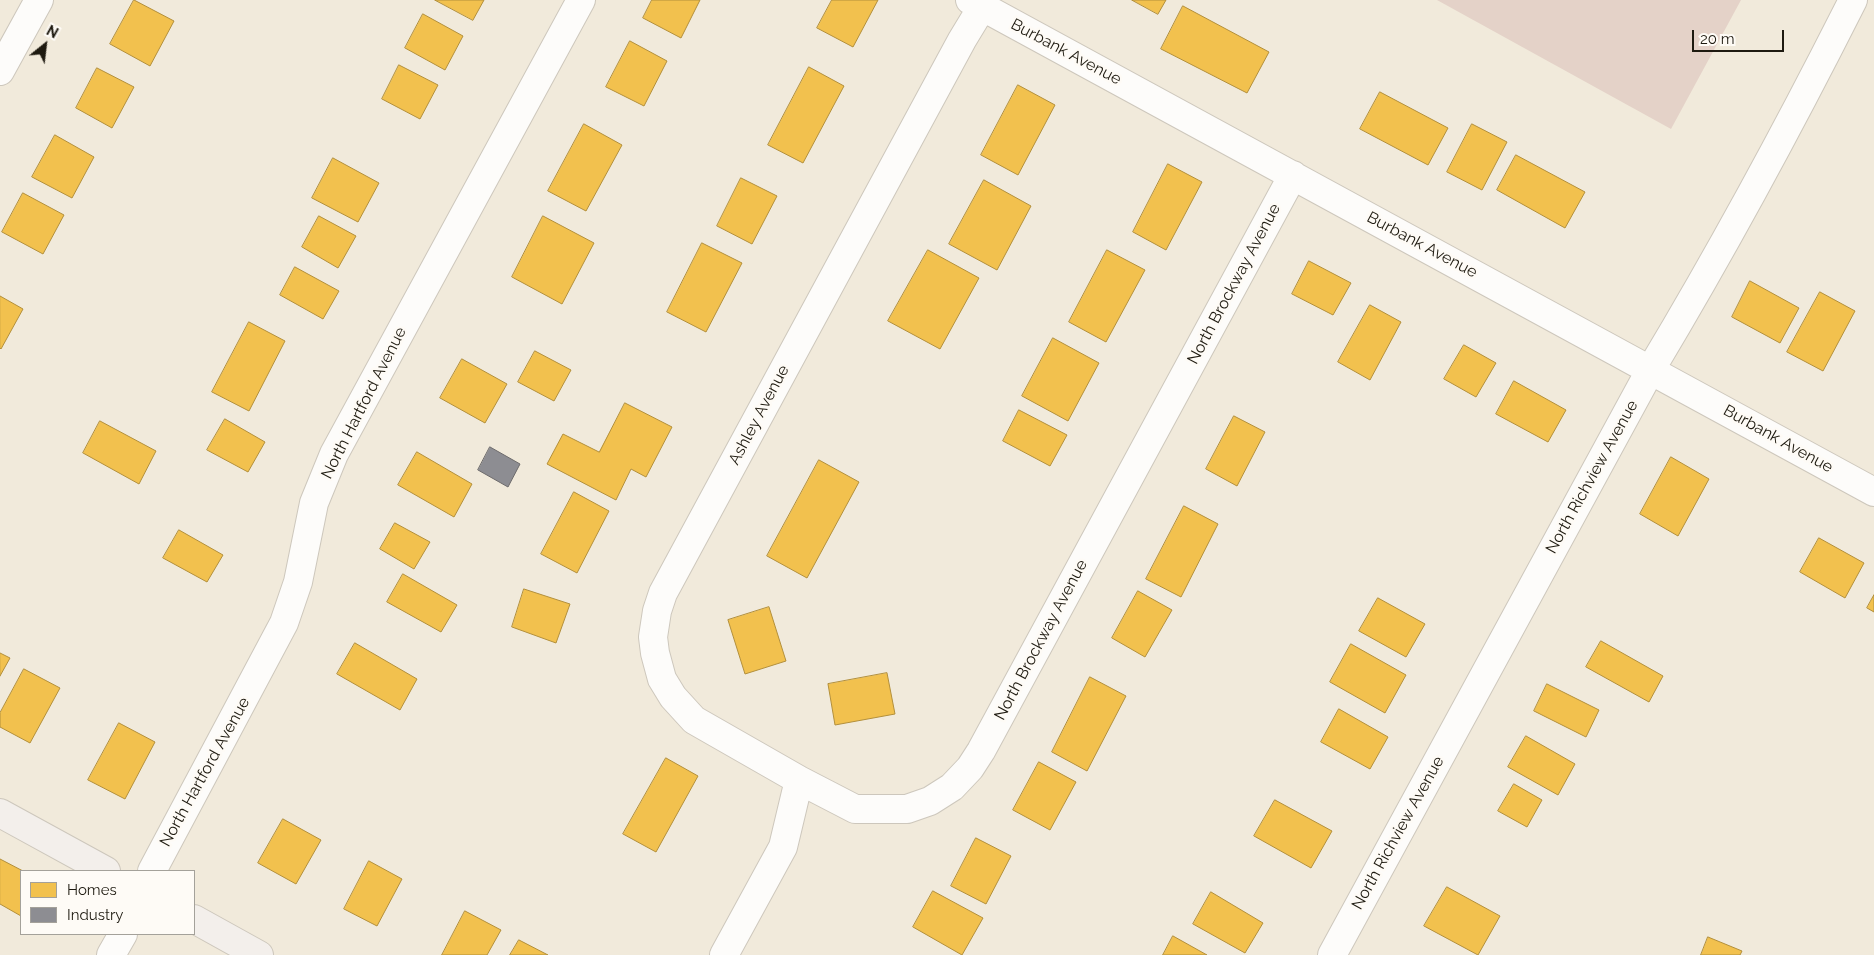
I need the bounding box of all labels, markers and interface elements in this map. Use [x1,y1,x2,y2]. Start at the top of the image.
street label: Burbank Avenue [1007,15,1125,89]
north arrow [20,20,70,70]
scale bar [1694,20,1786,52]
text: N [44,22,61,41]
text: 20 m [1700,30,1735,48]
street label: North Brockway Avenue [1183,200,1285,368]
street label: Burbank Avenue [1363,208,1481,282]
street label: North Hartford Avenue [317,324,411,482]
street label: Ashley Avenue [725,362,793,468]
street label: North Richview Avenue [1542,397,1642,557]
street label: Burbank Avenue [1720,401,1836,477]
street label: North Brockway Avenue [990,556,1092,724]
street label: North Hartford Avenue [156,694,254,850]
street label: North Richview Avenue [1348,753,1448,913]
legend [20,870,195,935]
text: Homes [67,881,117,899]
text: Industry [67,906,123,924]

